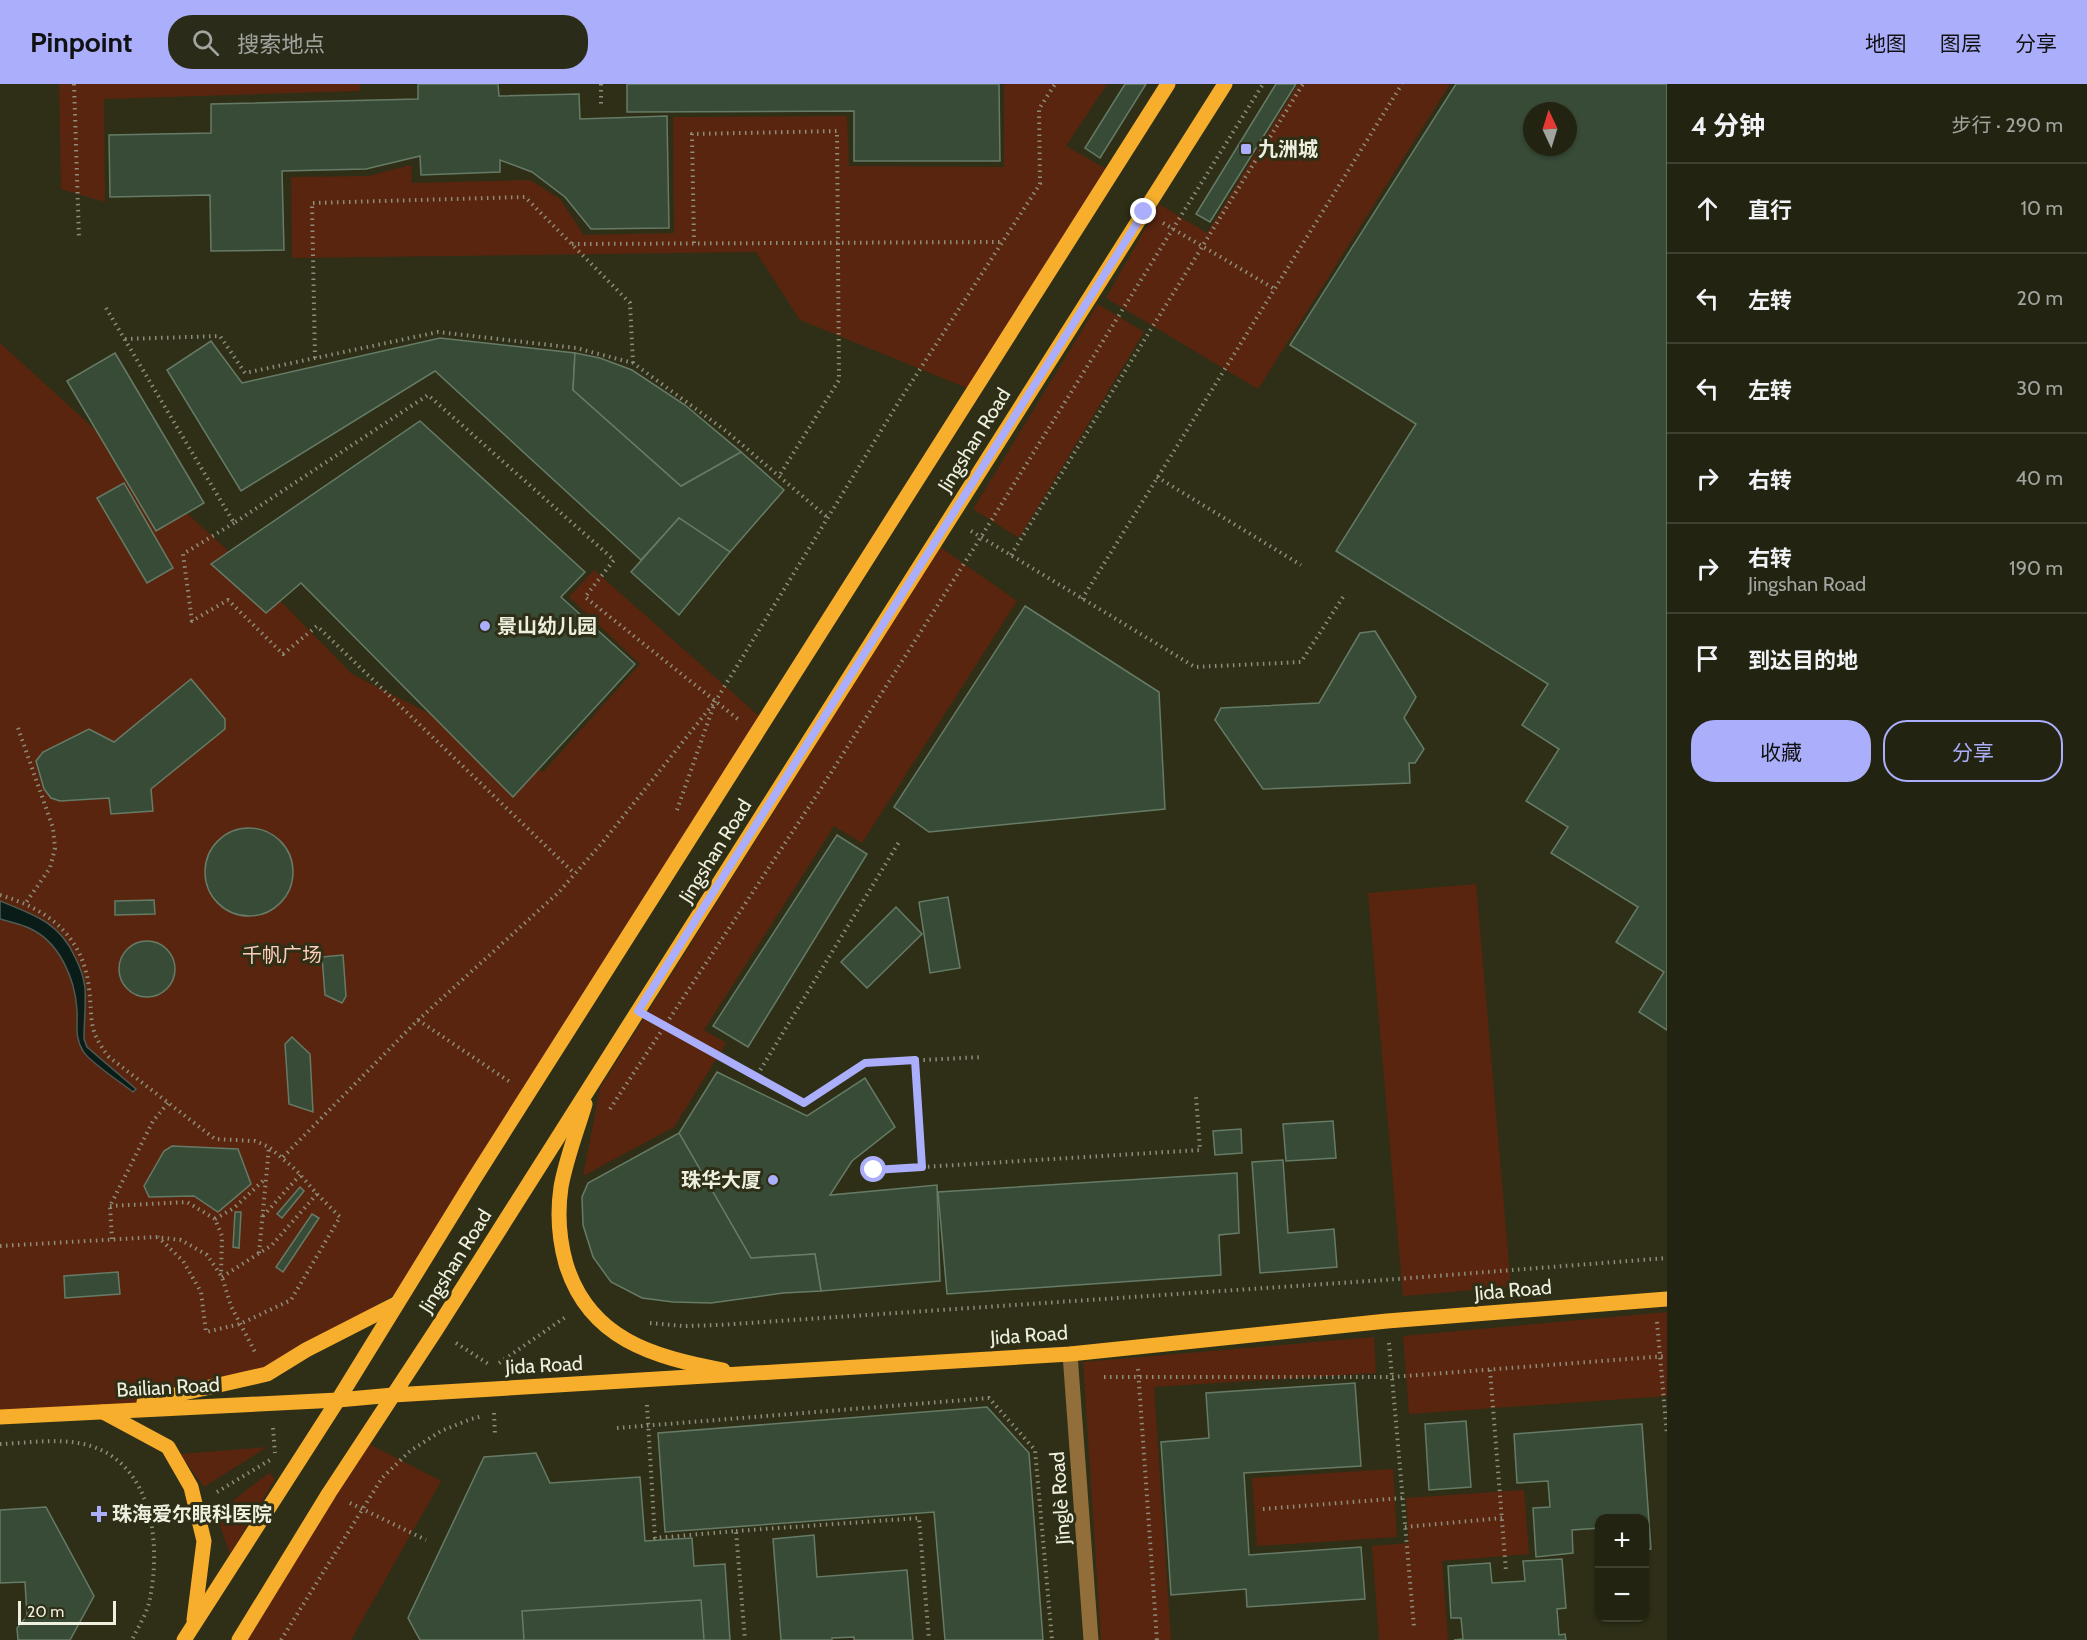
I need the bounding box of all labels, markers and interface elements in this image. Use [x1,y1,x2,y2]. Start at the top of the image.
search box [168,15,588,69]
text: Pinpoint [30,25,132,59]
icon: search [189,26,222,59]
text: 搜索地点 [237,31,325,58]
text: 地图 [1865,31,1907,56]
text: 图层 [1940,31,1982,56]
text: 分享 [2015,31,2057,56]
north arrow [1523,102,1577,156]
text: 4 分钟 [1691,110,1765,142]
text: 步行 · 290 m [1951,113,2063,137]
place label: 九洲城 [1258,137,1318,161]
marker: 九洲城 [1239,142,1253,156]
icon: ahead [1691,192,1724,225]
text: 10 m [2020,196,2063,220]
text: 直行 [1748,197,1792,224]
route end [1130,198,1156,224]
icon: left [1691,282,1724,315]
text: 20 m [2017,286,2063,310]
text: 左转 [1748,287,1792,314]
icon: left [1691,372,1724,405]
text: 30 m [2016,376,2063,400]
text: 左转 [1748,377,1792,404]
street label: Jingshan Road [932,384,1015,497]
icon: right [1691,462,1724,495]
text: 40 m [2015,466,2063,490]
text: 右转 [1748,467,1792,494]
text: 右转 [1748,545,1792,572]
icon: right [1691,552,1724,585]
text: 190 m [2009,556,2063,580]
text: Jingshan Road [1748,572,1866,596]
place label: 景山幼儿园 [497,614,597,638]
marker: 景山幼儿园 [478,619,492,633]
icon: arrive [1691,642,1724,675]
text: 到达目的地 [1748,647,1858,674]
button: 收藏 [1691,720,1871,782]
button: 分享 [1883,720,2063,782]
street label: Jingshan Road [673,795,756,908]
park label: 千帆广场 [242,943,322,967]
route start [860,1156,886,1182]
place label: 珠华大厦 [681,1168,761,1192]
marker: 珠华大厦 [766,1173,780,1187]
street label: Jingshan Road [413,1205,496,1318]
street label: Jida Road [1472,1275,1553,1305]
street label: Jida Road [988,1320,1069,1350]
street label: Jida Road [504,1351,583,1379]
street label: Bailian Road [116,1372,220,1402]
street label: Jǐnglè Road [1045,1451,1075,1546]
place label: 珠海爱尔眼科医院 [112,1502,272,1526]
marker: 珠海爱尔眼科医院 [90,1505,108,1523]
map controls [1595,1514,1649,1622]
button: + [1595,1514,1649,1568]
button: − [1595,1568,1649,1622]
scale bar [18,1598,116,1626]
text: 20 m [27,1602,64,1621]

